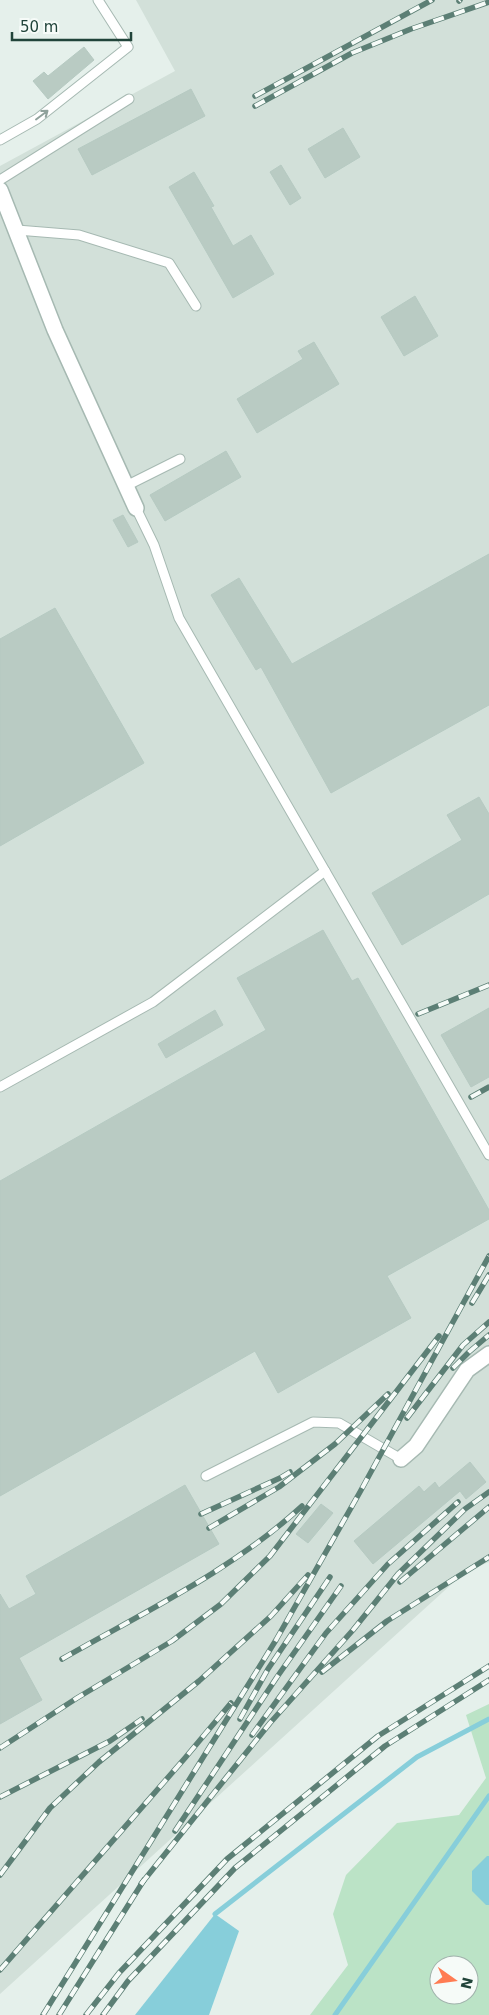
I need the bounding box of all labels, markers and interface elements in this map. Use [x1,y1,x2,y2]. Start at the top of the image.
scale bar [12,10,131,42]
text: 50 m [20,18,58,36]
one-way arrow [35,109,48,120]
north arrow [429,1955,479,2005]
text: N [457,1976,476,1991]

